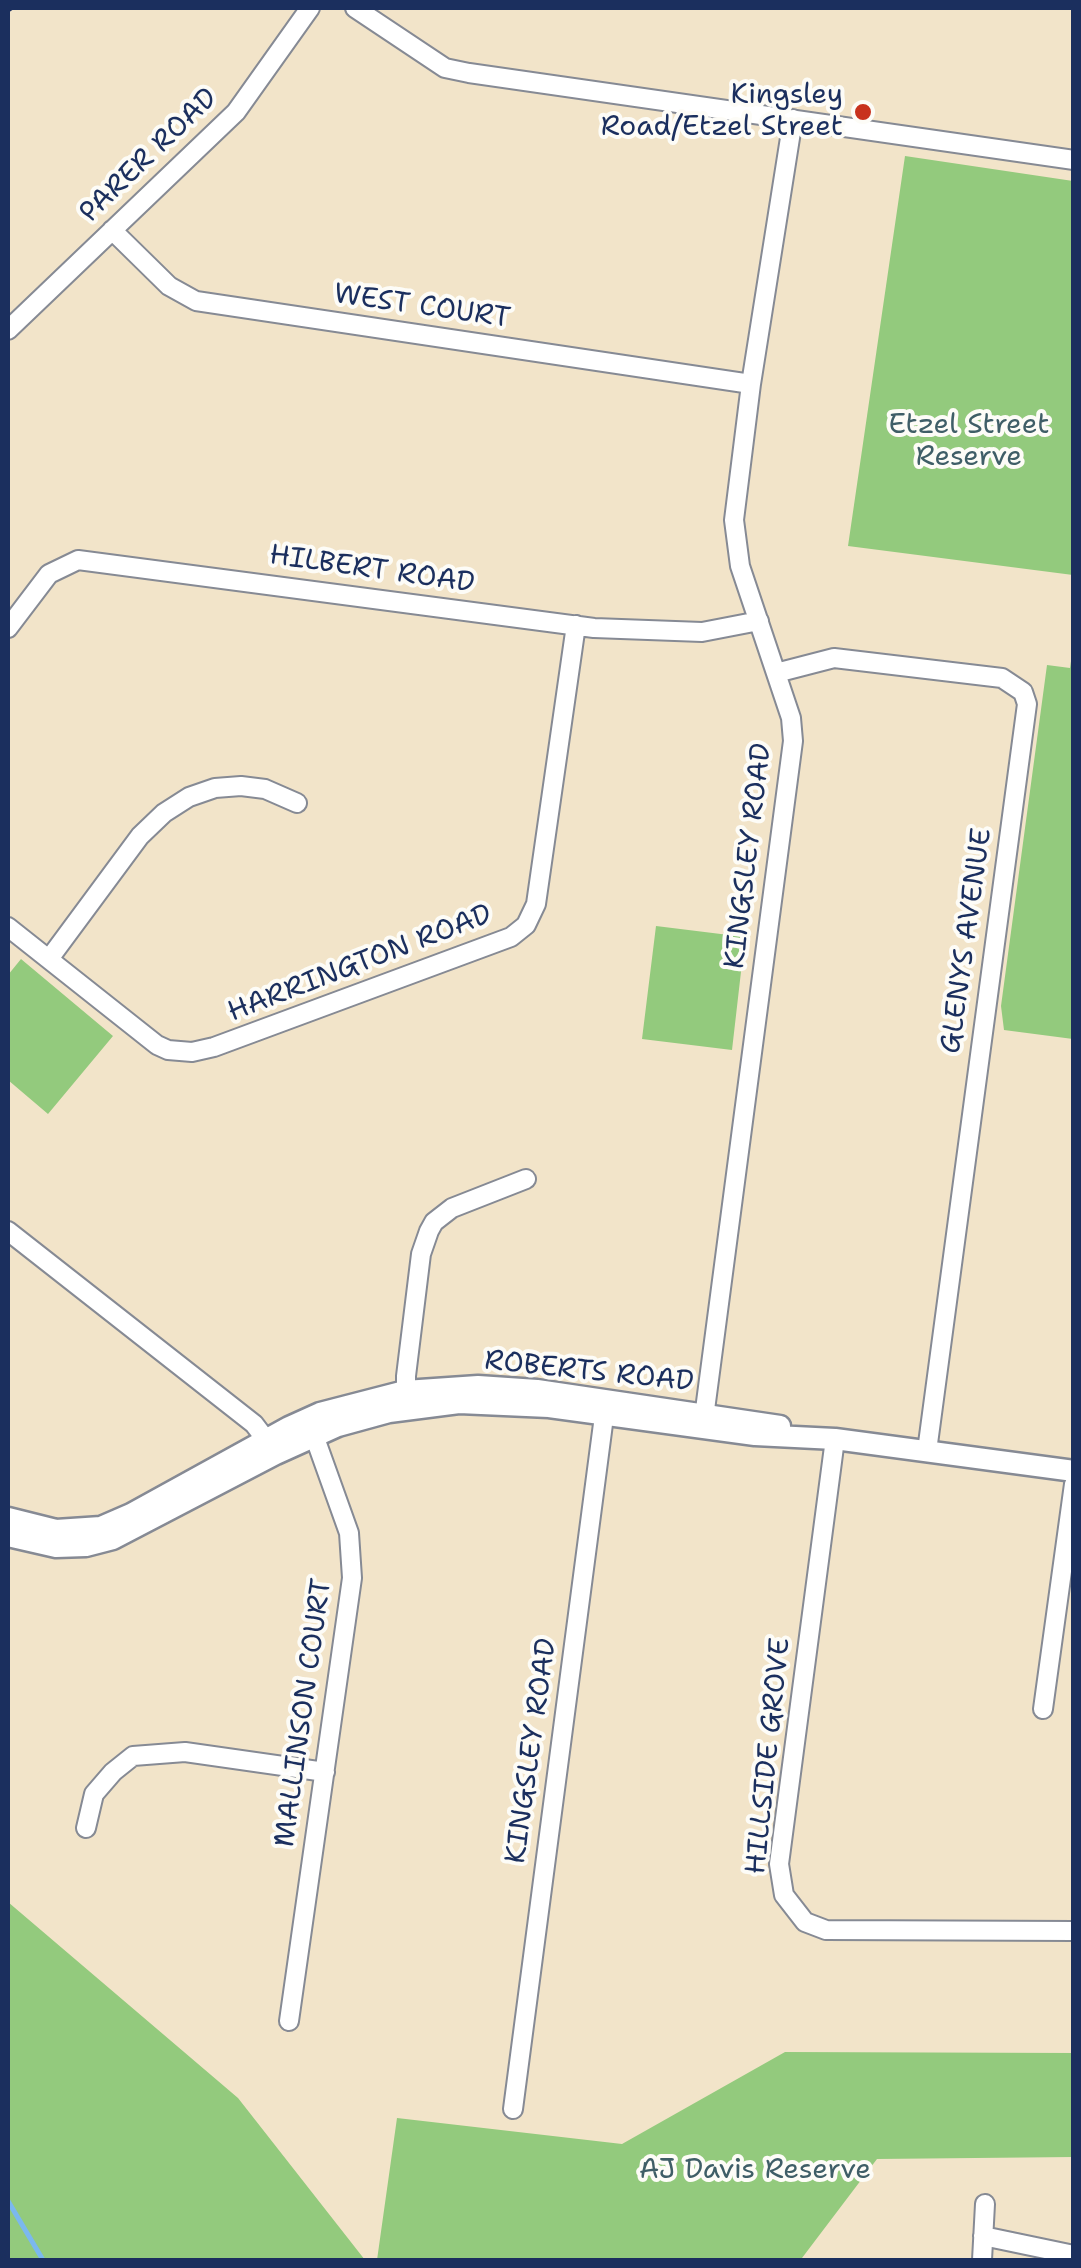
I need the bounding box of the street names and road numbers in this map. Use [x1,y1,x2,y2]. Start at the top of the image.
street label: PARER ROAD [73,82,225,230]
street label: WEST COURT [332,278,512,336]
street label: HILBERT ROAD [267,539,477,601]
street label: KINGSLEY ROAD [718,741,780,971]
street label: GLENYS AVENUE [935,826,999,1056]
street label: HARRINGTON ROAD [223,898,497,1030]
street label: ROBERTS ROAD [483,1344,695,1400]
street label: MALLINSON COURT [269,1577,339,1849]
street label: KINGSLEY ROAD [500,1636,564,1866]
street label: HILLSIDE GROVE [740,1636,798,1876]

